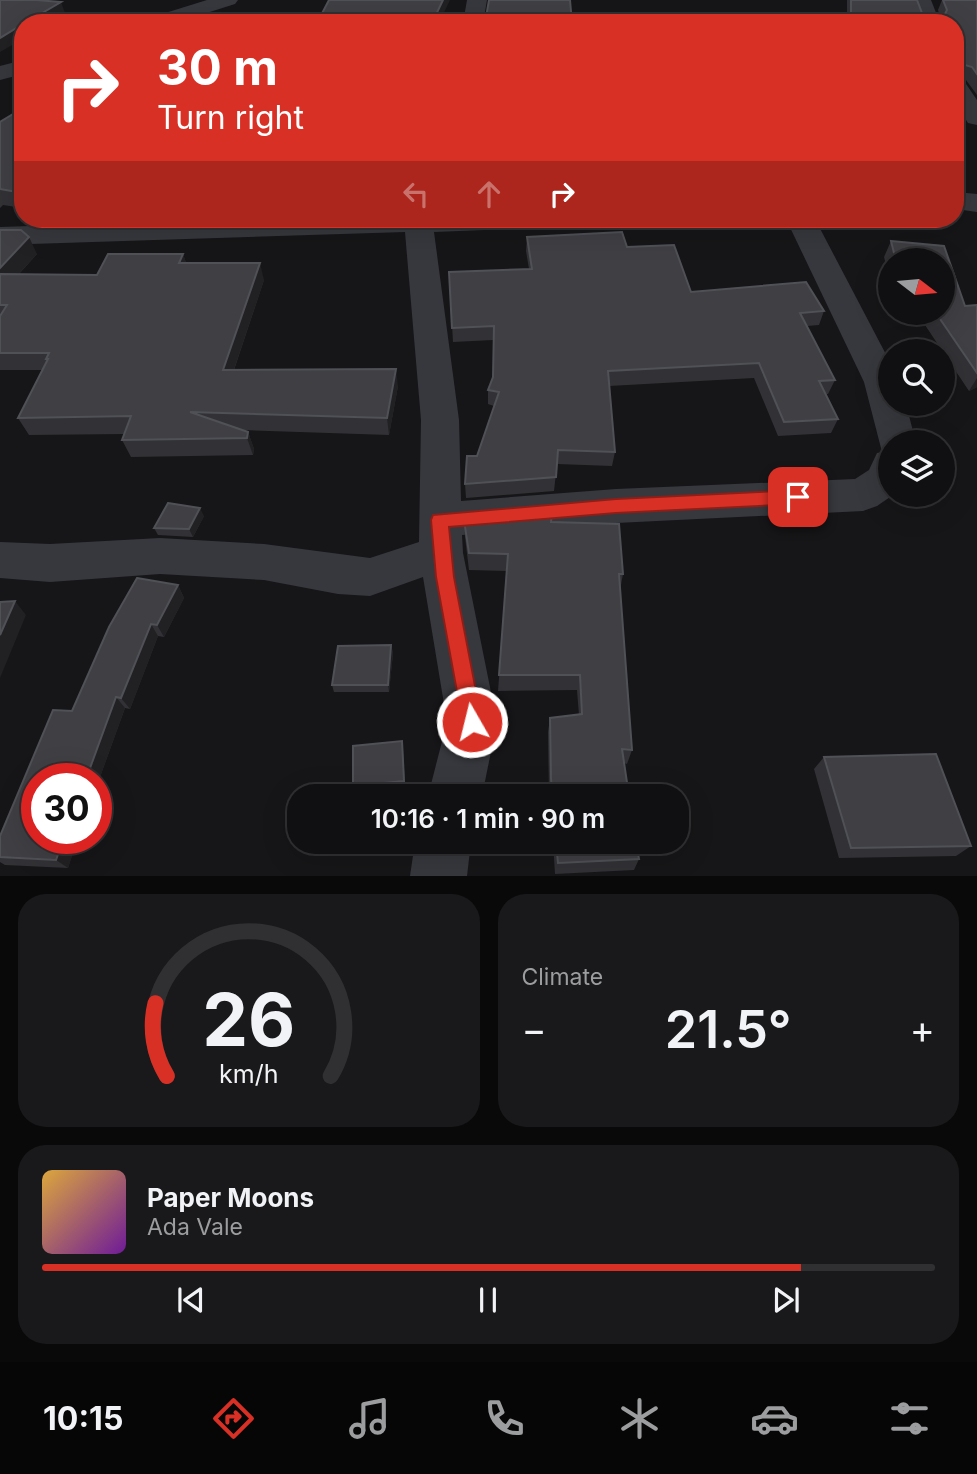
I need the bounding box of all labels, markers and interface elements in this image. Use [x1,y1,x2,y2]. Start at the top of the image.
text: 30 m [157,38,278,97]
icon: right [42,42,133,133]
text: Turn right [157,98,304,137]
icon: left [397,175,435,213]
icon: ahead [470,175,508,213]
icon: right [543,175,581,213]
north arrow [878,248,956,326]
map controls [878,248,955,507]
button: search [878,339,955,416]
button: layers [878,430,955,507]
pin [768,467,828,527]
icon: arrive [779,478,817,516]
position arrow [435,685,509,759]
speed limit sign: 30 [21,763,112,854]
text: 10:16 · 1 min · 90 m [371,803,605,834]
text: Climate [522,963,603,991]
text: 26 [202,976,295,1065]
text: 21.5° [665,998,792,1061]
text: − [522,1006,547,1052]
text: + [910,1006,935,1052]
text: km/h [219,1059,278,1089]
text: Paper Moons [147,1182,314,1213]
text: Ada Vale [147,1213,243,1241]
icon: previous [172,1281,210,1319]
icon: pause [469,1281,507,1319]
icon: next [767,1281,805,1319]
icon: directions [209,1394,258,1443]
icon: music [345,1394,394,1443]
icon: phone [480,1394,529,1443]
icon: climate [615,1394,664,1443]
icon: car [750,1394,799,1443]
icon: filters [885,1394,934,1443]
text: 10:15 [43,1399,123,1438]

